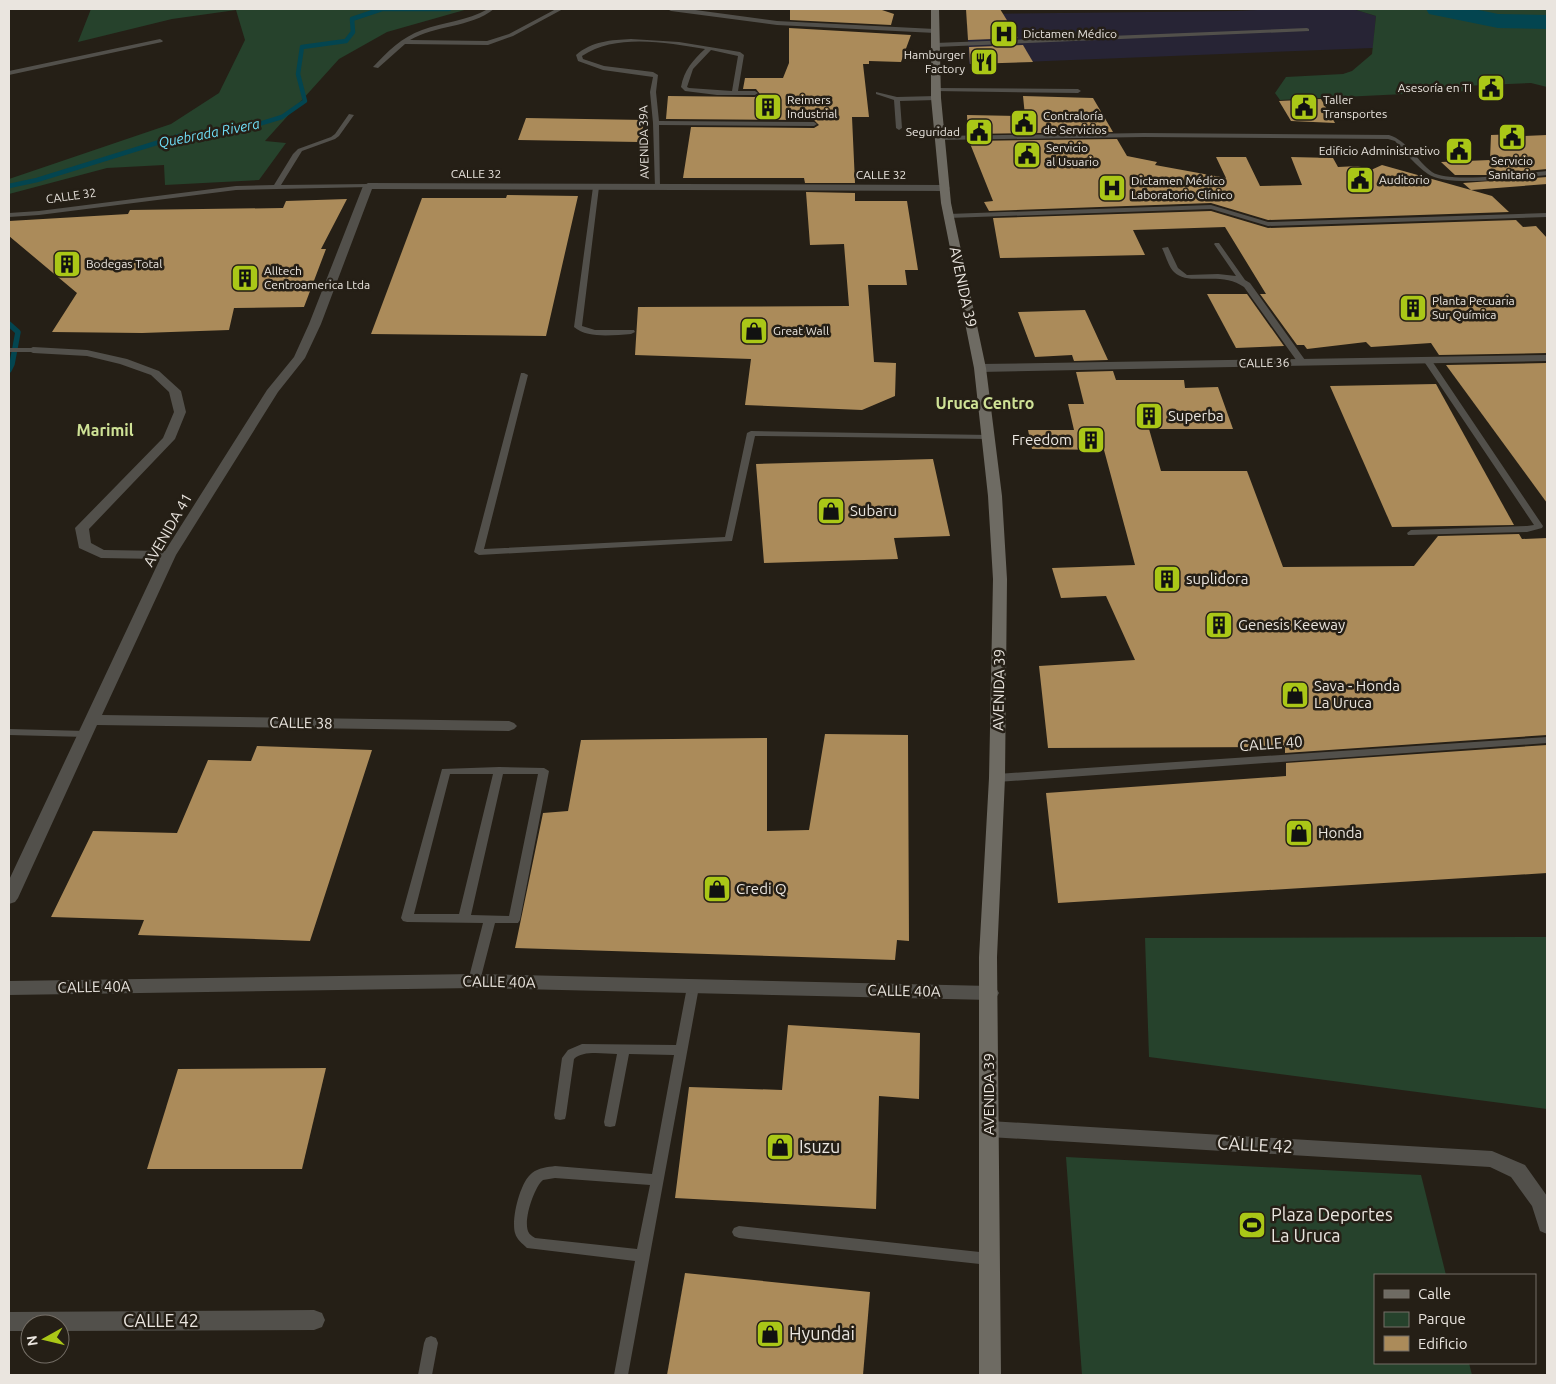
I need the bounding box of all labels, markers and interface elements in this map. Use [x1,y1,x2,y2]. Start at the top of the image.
hospital icon: Dictamen Médico [989,19,1019,49]
place label: Dictamen Médico [1023,27,1117,40]
restaurant icon: Hamburger Factory [969,47,999,77]
place label: Hamburger Factory [904,48,965,75]
public building icon: Asesoría en TI [1476,73,1506,103]
place label: Asesoría en TI [1398,81,1472,94]
building icon: Reimers Industrial [753,92,783,122]
public building icon: Taller Transportes [1289,92,1319,122]
place label: Reimers Industrial [787,93,838,120]
place label: Taller Transportes [1323,93,1387,120]
street label: AVENIDA 39A [636,105,651,179]
public building icon: Contraloría de Servicios [1009,108,1039,138]
place label: Contraloría de Servicios [1043,109,1107,136]
water label: Quebrada Rivera [157,115,262,152]
public building icon: Seguridad [964,117,994,147]
public building icon: Servicio Sanitario [1497,122,1527,152]
place label: Seguridad [906,125,960,138]
public building icon: Edificio Administrativo [1444,136,1474,166]
public building icon: Servicio al Usuario [1012,140,1042,170]
place label: Servicio al Usuario [1046,141,1099,168]
place label: Edificio Administrativo [1319,144,1440,157]
place label: Servicio Sanitario [1488,154,1536,181]
public building icon: Auditorio [1345,165,1375,195]
street label: CALLE 32 [451,167,501,180]
street label: CALLE 32 [856,168,906,181]
hospital icon: Dictamen Médico Laboratorio Clínico [1097,173,1127,203]
place label: Auditorio [1379,173,1430,186]
place label: Dictamen Médico Laboratorio Clínico [1131,174,1233,201]
street label: CALLE 32 [45,186,97,205]
street label: AVENIDA 39 [947,245,980,329]
building icon: Bodegas Total [52,249,82,279]
place label: Bodegas Total [86,257,162,270]
building icon: Alltech Centroamerica Ltda [230,263,260,293]
place label: Alltech Centroamerica Ltda [264,264,370,291]
building icon: Planta Pecuaria Sur Química [1398,293,1428,323]
place label: Planta Pecuaria Sur Química [1432,294,1515,321]
shop icon: Great Wall [739,316,769,346]
place label: Great Wall [773,324,829,337]
street label: CALLE 36 [1239,356,1290,369]
district label: Uruca Centro [936,394,1034,412]
building icon: Superba [1134,401,1164,431]
place label: Superba [1168,407,1224,424]
district label: Marimil [76,421,134,439]
building icon: Freedom [1076,425,1106,455]
place label: Freedom [1012,431,1072,448]
street label: AVENIDA 41 [140,490,195,570]
shop icon: Subaru [816,496,846,526]
place label: Subaru [850,502,897,519]
building icon: suplidora [1152,564,1182,594]
place label: suplidora [1186,570,1248,587]
building icon: Genesis Keeway [1204,610,1234,640]
place label: Genesis Keeway [1238,616,1345,633]
street label: AVENIDA 39 [989,649,1008,731]
place label: Sava - Honda La Uruca [1314,677,1400,711]
shop icon: Sava - Honda La Uruca [1280,680,1310,710]
street label: CALLE 38 [269,713,333,732]
street label: CALLE 40 [1239,733,1303,754]
shop icon: Honda [1284,818,1314,848]
place label: Honda [1318,824,1362,841]
shop icon: Credi Q [702,874,732,904]
place label: Credi Q [736,880,787,897]
street label: CALLE 40A [462,972,536,991]
street label: CALLE 40A [57,977,131,996]
street label: CALLE 40A [867,981,941,1000]
street label: AVENIDA 39 [980,1053,997,1135]
shop icon: Isuzu [765,1132,795,1162]
street label: CALLE 42 [1217,1132,1294,1156]
place label: Isuzu [799,1136,840,1156]
place label: Plaza Deportes La Uruca [1271,1204,1393,1245]
sports icon: Plaza Deportes La Uruca [1237,1210,1267,1240]
legend [1374,1274,1536,1364]
text: Calle [1418,1285,1451,1302]
street label: CALLE 42 [123,1310,199,1330]
text: Parque [1418,1310,1466,1327]
north arrow [20,1314,70,1364]
shop icon: Hyundai [755,1319,785,1349]
place label: Hyundai [789,1323,855,1343]
text: N [23,1335,41,1347]
text: Edificio [1418,1335,1467,1352]

